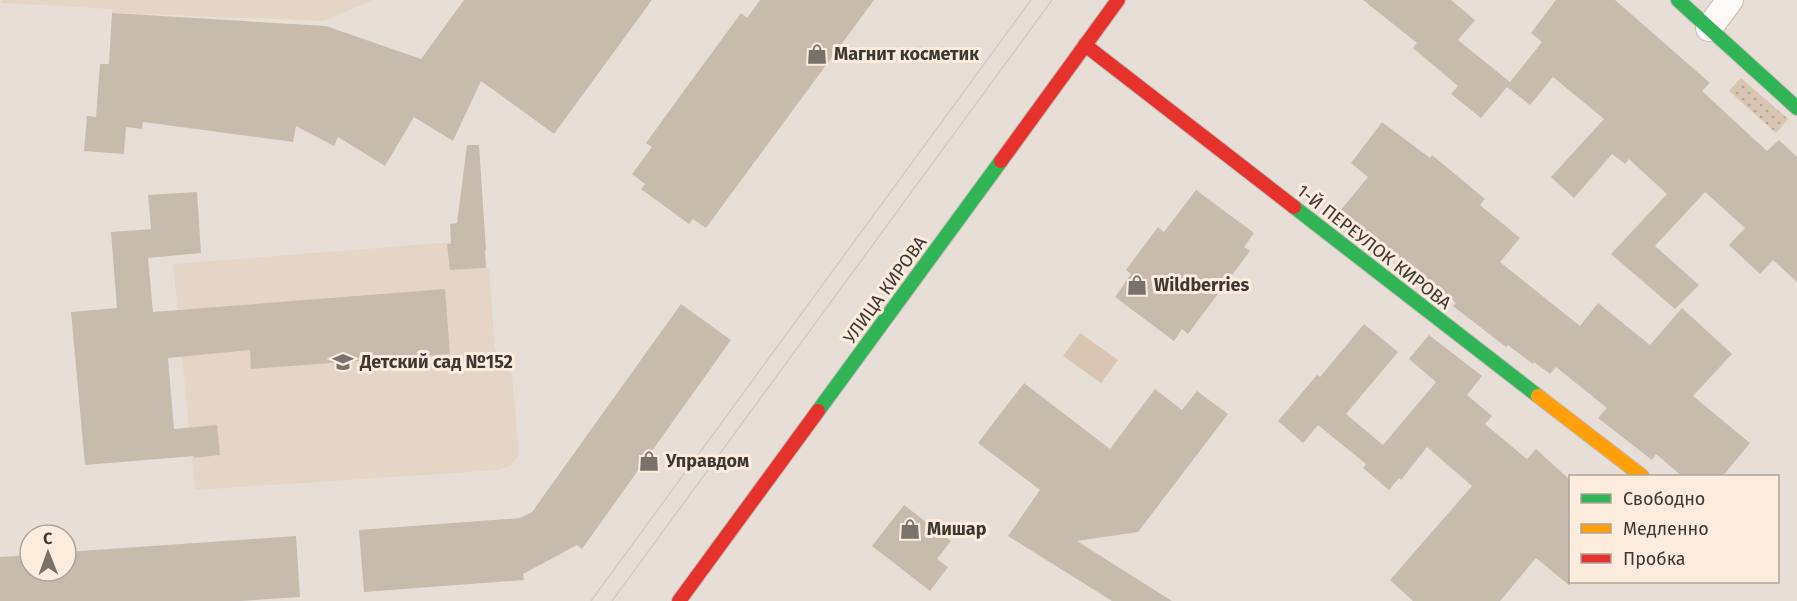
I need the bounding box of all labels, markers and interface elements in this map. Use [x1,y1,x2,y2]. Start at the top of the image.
shop icon: Магнит косметик [805,42,829,66]
place label: Магнит косметик [834,43,979,65]
street label: 1-Й ПЕРЕУЛОК КИРОВА [1292,180,1456,315]
street label: УЛИЦА КИРОВА [839,231,932,348]
shop icon: Wildberries [1125,273,1149,297]
place label: Wildberries [1154,274,1250,296]
school or university icon: Детский сад №152 [331,350,355,374]
place label: Детский сад №152 [359,351,513,373]
shop icon: Управдом [637,449,661,473]
place label: Управдом [665,450,749,472]
legend [1569,475,1779,583]
text: Свободно [1623,488,1705,510]
shop icon: Мишар [898,517,922,541]
place label: Мишар [927,518,987,540]
text: Медленно [1623,518,1709,540]
north arrow [18,523,78,583]
text: С [43,529,53,548]
text: Пробка [1623,548,1686,570]

